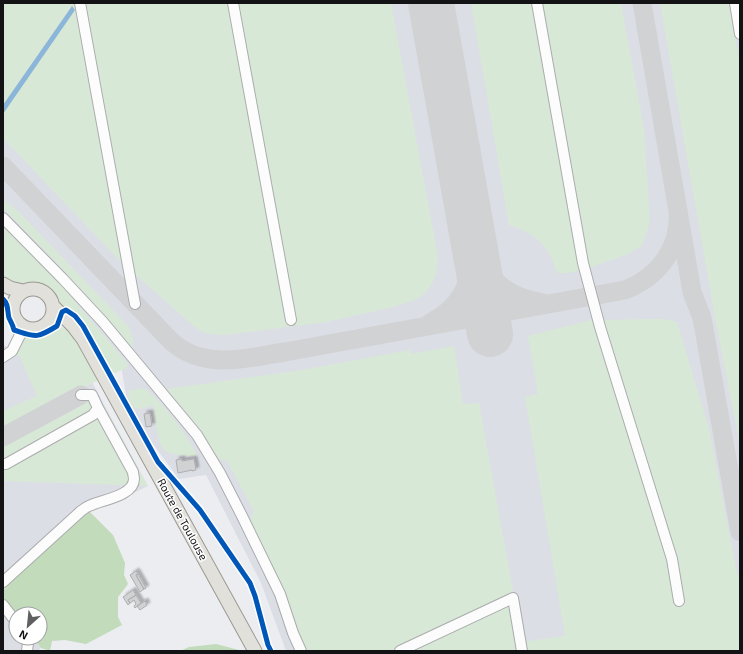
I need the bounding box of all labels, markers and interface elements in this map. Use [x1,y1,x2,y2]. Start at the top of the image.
street label: Route de Toulouse [155,476,211,562]
north arrow [8,606,48,646]
text: N [17,628,30,643]

